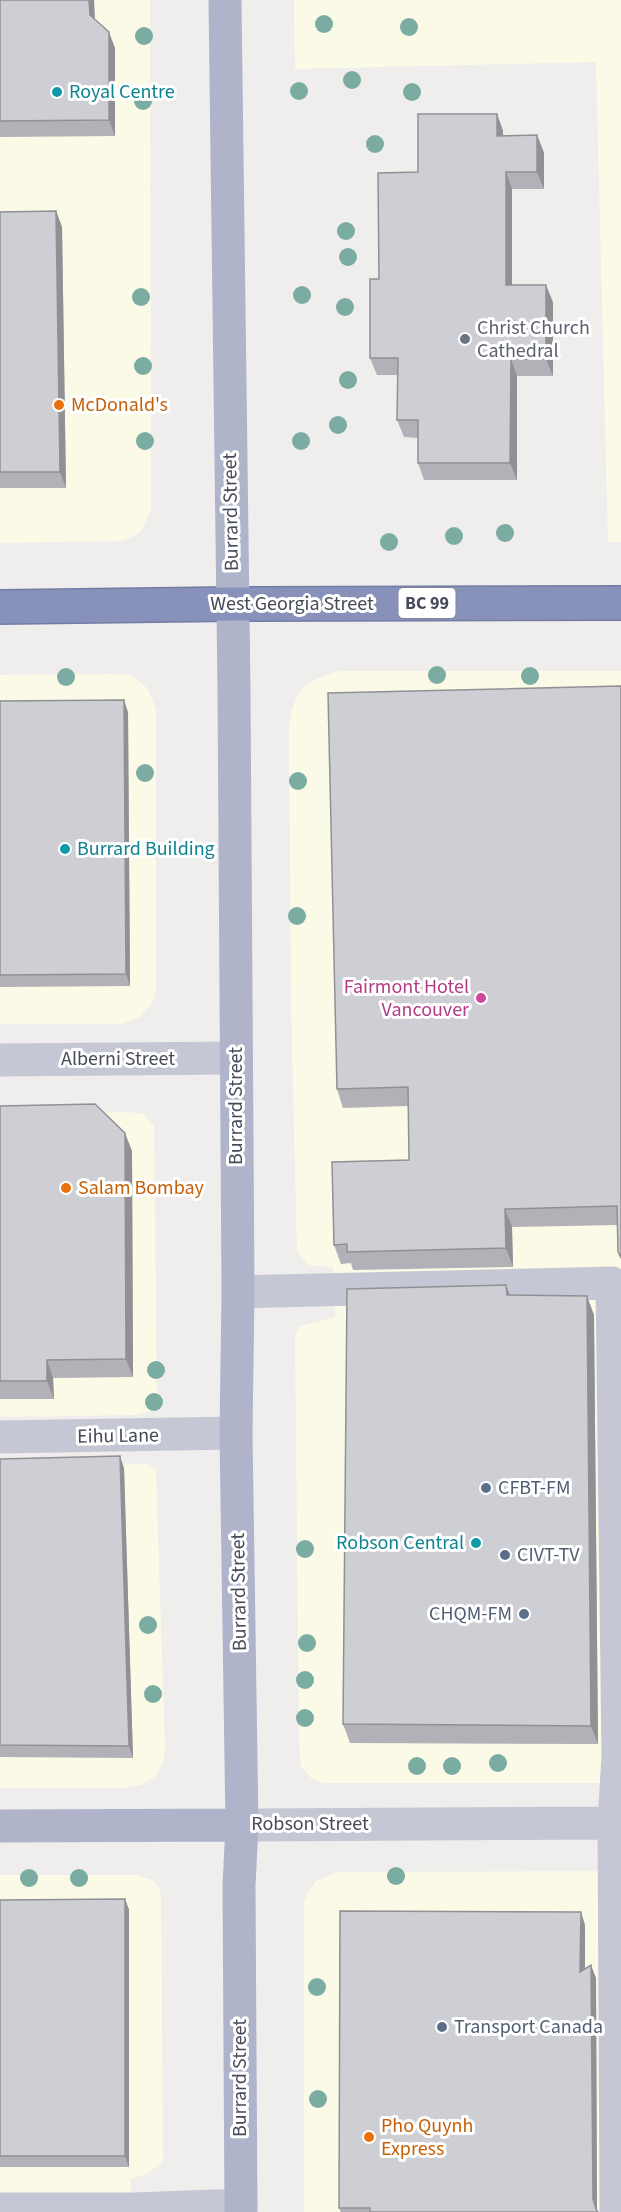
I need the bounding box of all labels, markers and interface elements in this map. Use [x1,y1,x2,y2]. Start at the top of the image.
place label: Royal Centre [69,78,175,106]
marker: Royal Centre [50,85,64,99]
place label: Christ Church Cathedral [477,314,590,365]
marker: Christ Church Cathedral [458,332,472,346]
place label: McDonald's [71,391,168,419]
marker: McDonald's [52,398,66,412]
street label: Burrard Street [216,452,246,571]
road number: BC 99 [398,588,456,618]
street label: West Georgia Street [210,590,374,618]
place label: Burrard Building [77,835,215,863]
marker: Burrard Building [58,842,72,856]
place label: Fairmont Hotel Vancouver [344,973,469,1024]
marker: Fairmont Hotel Vancouver [474,991,488,1005]
street label: Alberni Street [61,1045,175,1073]
street label: Burrard Street [222,1047,250,1165]
place label: Salam Bombay [78,1174,205,1202]
marker: Salam Bombay [59,1181,73,1195]
street label: Eihu Lane [77,1421,159,1451]
place label: CFBT-FM [498,1474,571,1502]
marker: CFBT-FM [479,1481,493,1495]
place label: Robson Central [336,1529,464,1557]
street label: Burrard Street [224,1532,254,1651]
marker: Robson Central [469,1536,483,1550]
place label: CIVT-TV [517,1541,580,1569]
marker: CIVT-TV [498,1548,512,1562]
place label: CHQM-FM [429,1600,512,1628]
marker: CHQM-FM [517,1607,531,1621]
street label: Robson Street [251,1810,369,1838]
place label: Transport Canada [454,2013,603,2041]
street label: Burrard Street [226,2019,254,2137]
marker: Transport Canada [435,2020,449,2034]
place label: Pho Quynh Express [381,2112,473,2163]
marker: Pho Quynh Express [362,2130,376,2144]

